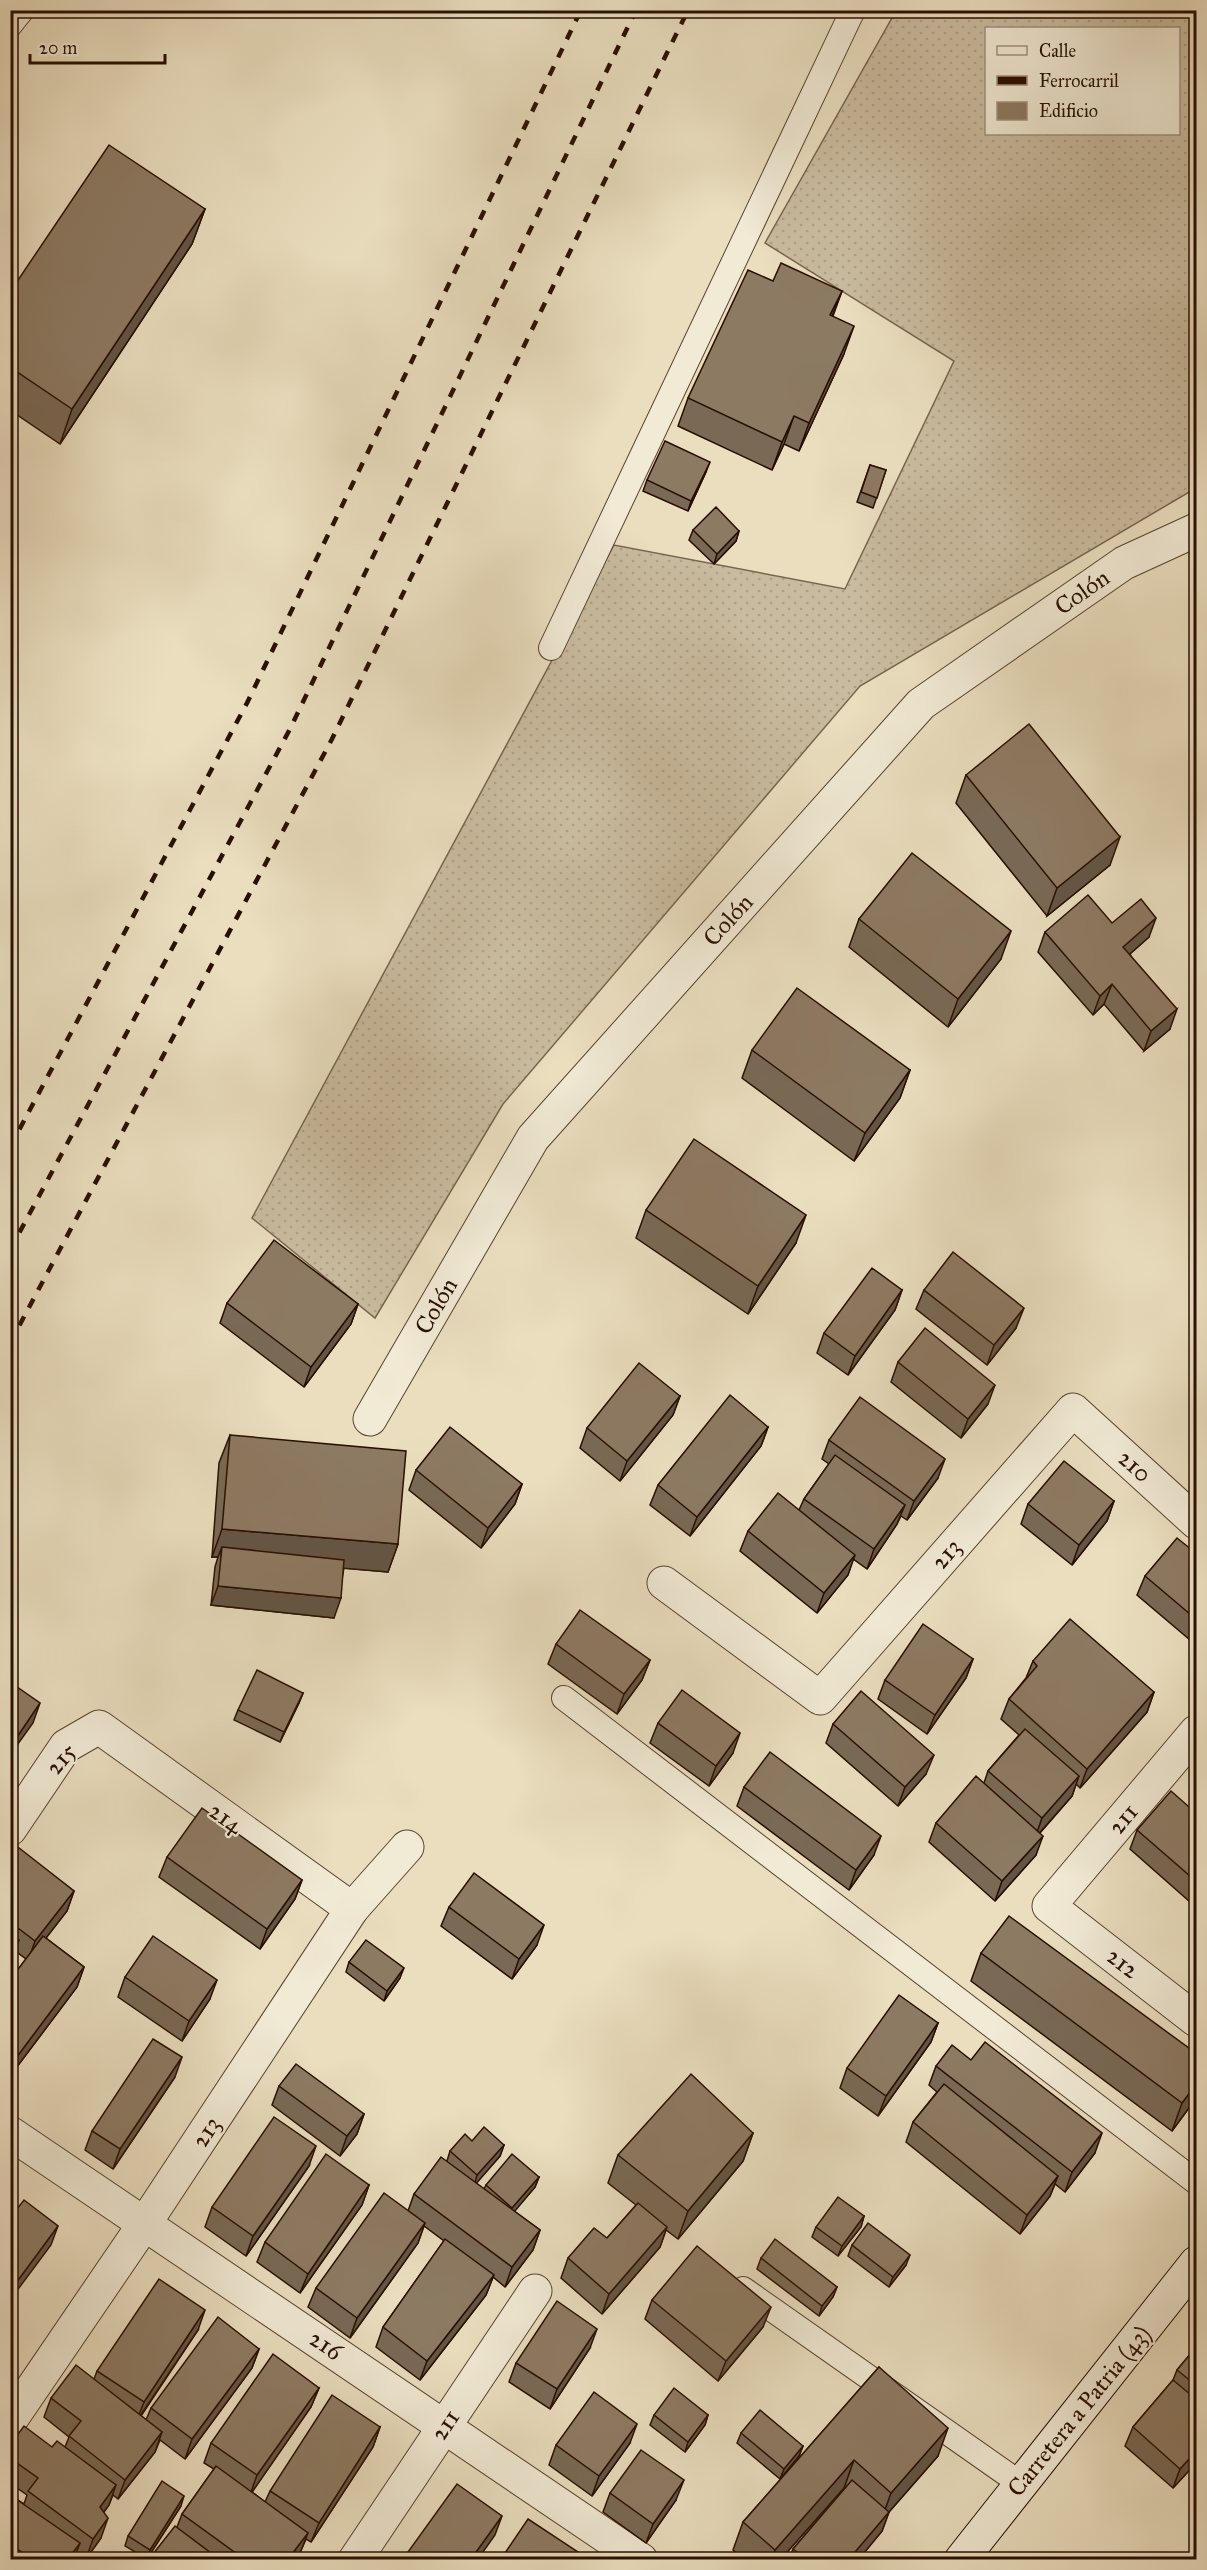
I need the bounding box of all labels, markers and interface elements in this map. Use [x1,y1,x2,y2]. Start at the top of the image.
scale bar [30,27,165,65]
legend [985,27,1180,135]
text: 20 m [39,37,77,59]
text: Calle [1039,40,1076,62]
text: Ferrocarril [1039,70,1119,92]
text: Edificio [1039,100,1098,122]
street label: Colón [1049,562,1115,622]
street label: Colón [697,888,759,952]
street label: Colón [408,1272,464,1340]
street label: 210 [1112,1443,1158,1489]
street label: 213 [925,1532,967,1576]
street label: 215 [39,1737,83,1781]
street label: 214 [203,1796,249,1841]
street label: 211 [1102,1798,1144,1840]
street label: 212 [1101,1941,1145,1985]
street label: 213 [185,2111,227,2153]
street label: Carretera a Patria (43) [1001,2319,1157,2503]
street label: 216 [304,2323,349,2367]
street label: 211 [424,2404,466,2446]

